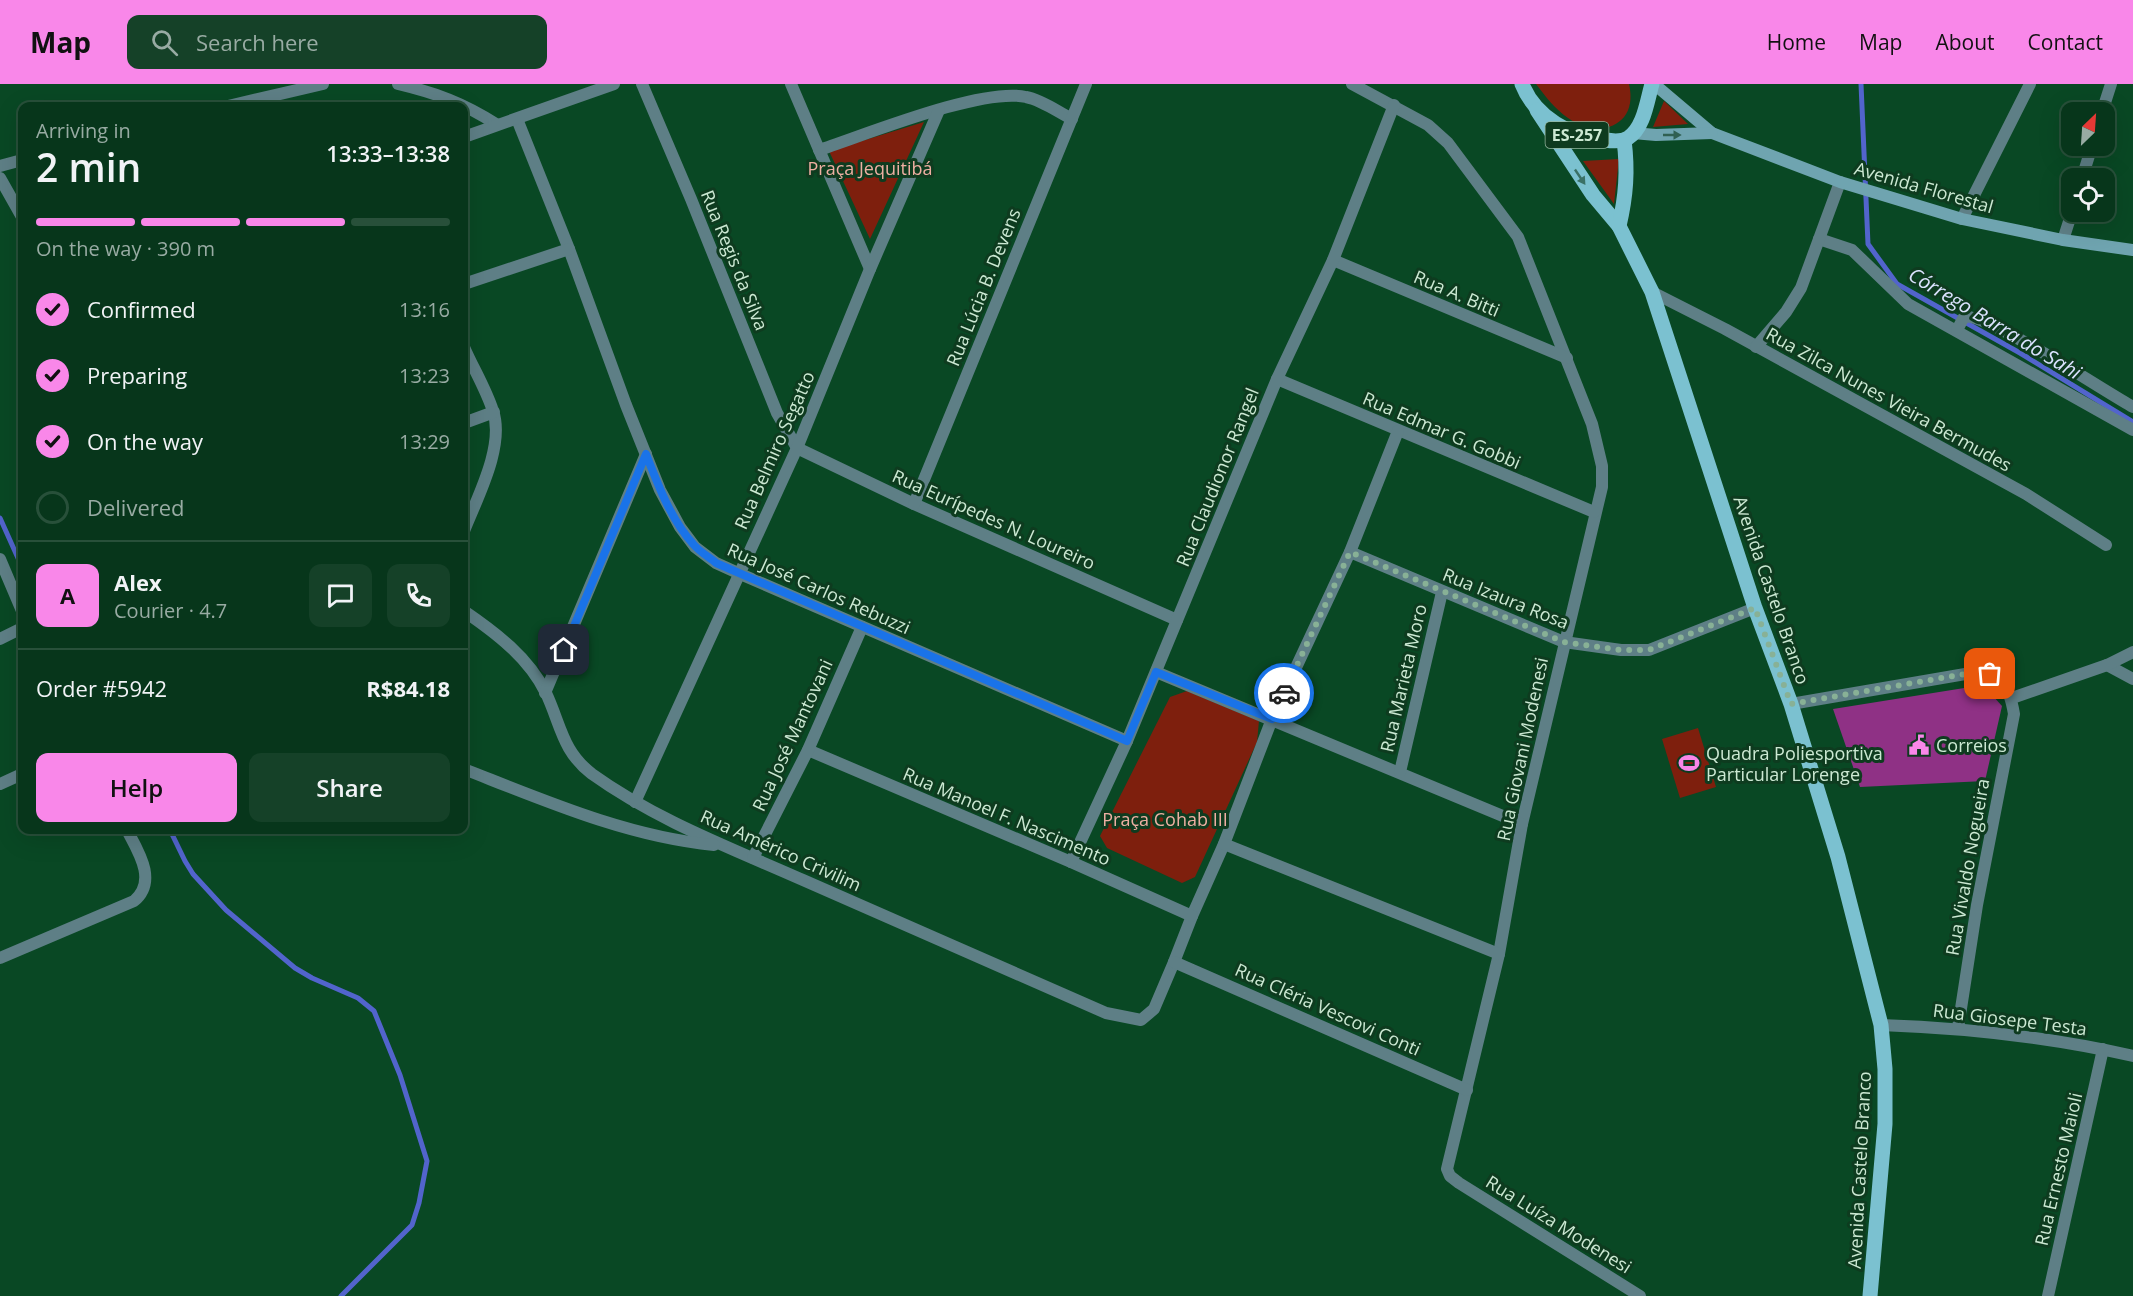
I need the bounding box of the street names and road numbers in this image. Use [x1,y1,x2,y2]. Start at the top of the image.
road number: ES-257 [1546,122,1608,148]
street label: Avenida Florestal [1852,156,1996,218]
street label: Rua Regis da Silva [696,186,774,334]
street label: Rua Lúcia B. Devens [940,205,1026,369]
street label: Rua A. Bitti [1410,264,1504,322]
street label: Rua Zilca Nunes Vieira Bermudes [1762,321,2016,477]
street label: Rua Belmiro Segatto [728,367,820,533]
street label: Rua Claudionor Rangel [1170,384,1264,570]
street label: Rua Edmar G. Gobbi [1359,386,1525,474]
street label: Rua Eurípedes N. Loureiro [889,463,1099,575]
street label: Avenida Castelo Branco [1728,493,1816,687]
street label: Rua José Carlos Rebuzzi [724,537,914,639]
street label: Rua Izaura Rosa [1439,562,1573,634]
street label: Rua Marieta Moro [1374,602,1432,754]
street label: Rua José Mantovani [746,655,838,815]
street label: Rua Giovani Modenesi [1491,655,1553,843]
street label: Rua Manoel F. Nascimento [900,761,1114,871]
street label: Rua Vivaldo Nogueira [1940,777,1994,957]
street label: Rua Américo Crivilim [697,804,865,896]
street label: Rua Cléria Vescovi Conti [1231,957,1425,1061]
street label: Rua Giosepe Testa [1932,998,2088,1040]
street label: Avenida Castelo Branco [1842,1071,1876,1269]
street label: Rua Ernesto Maioli [2029,1090,2087,1248]
street label: Rua Luíza Modenesi [1482,1169,1636,1279]

